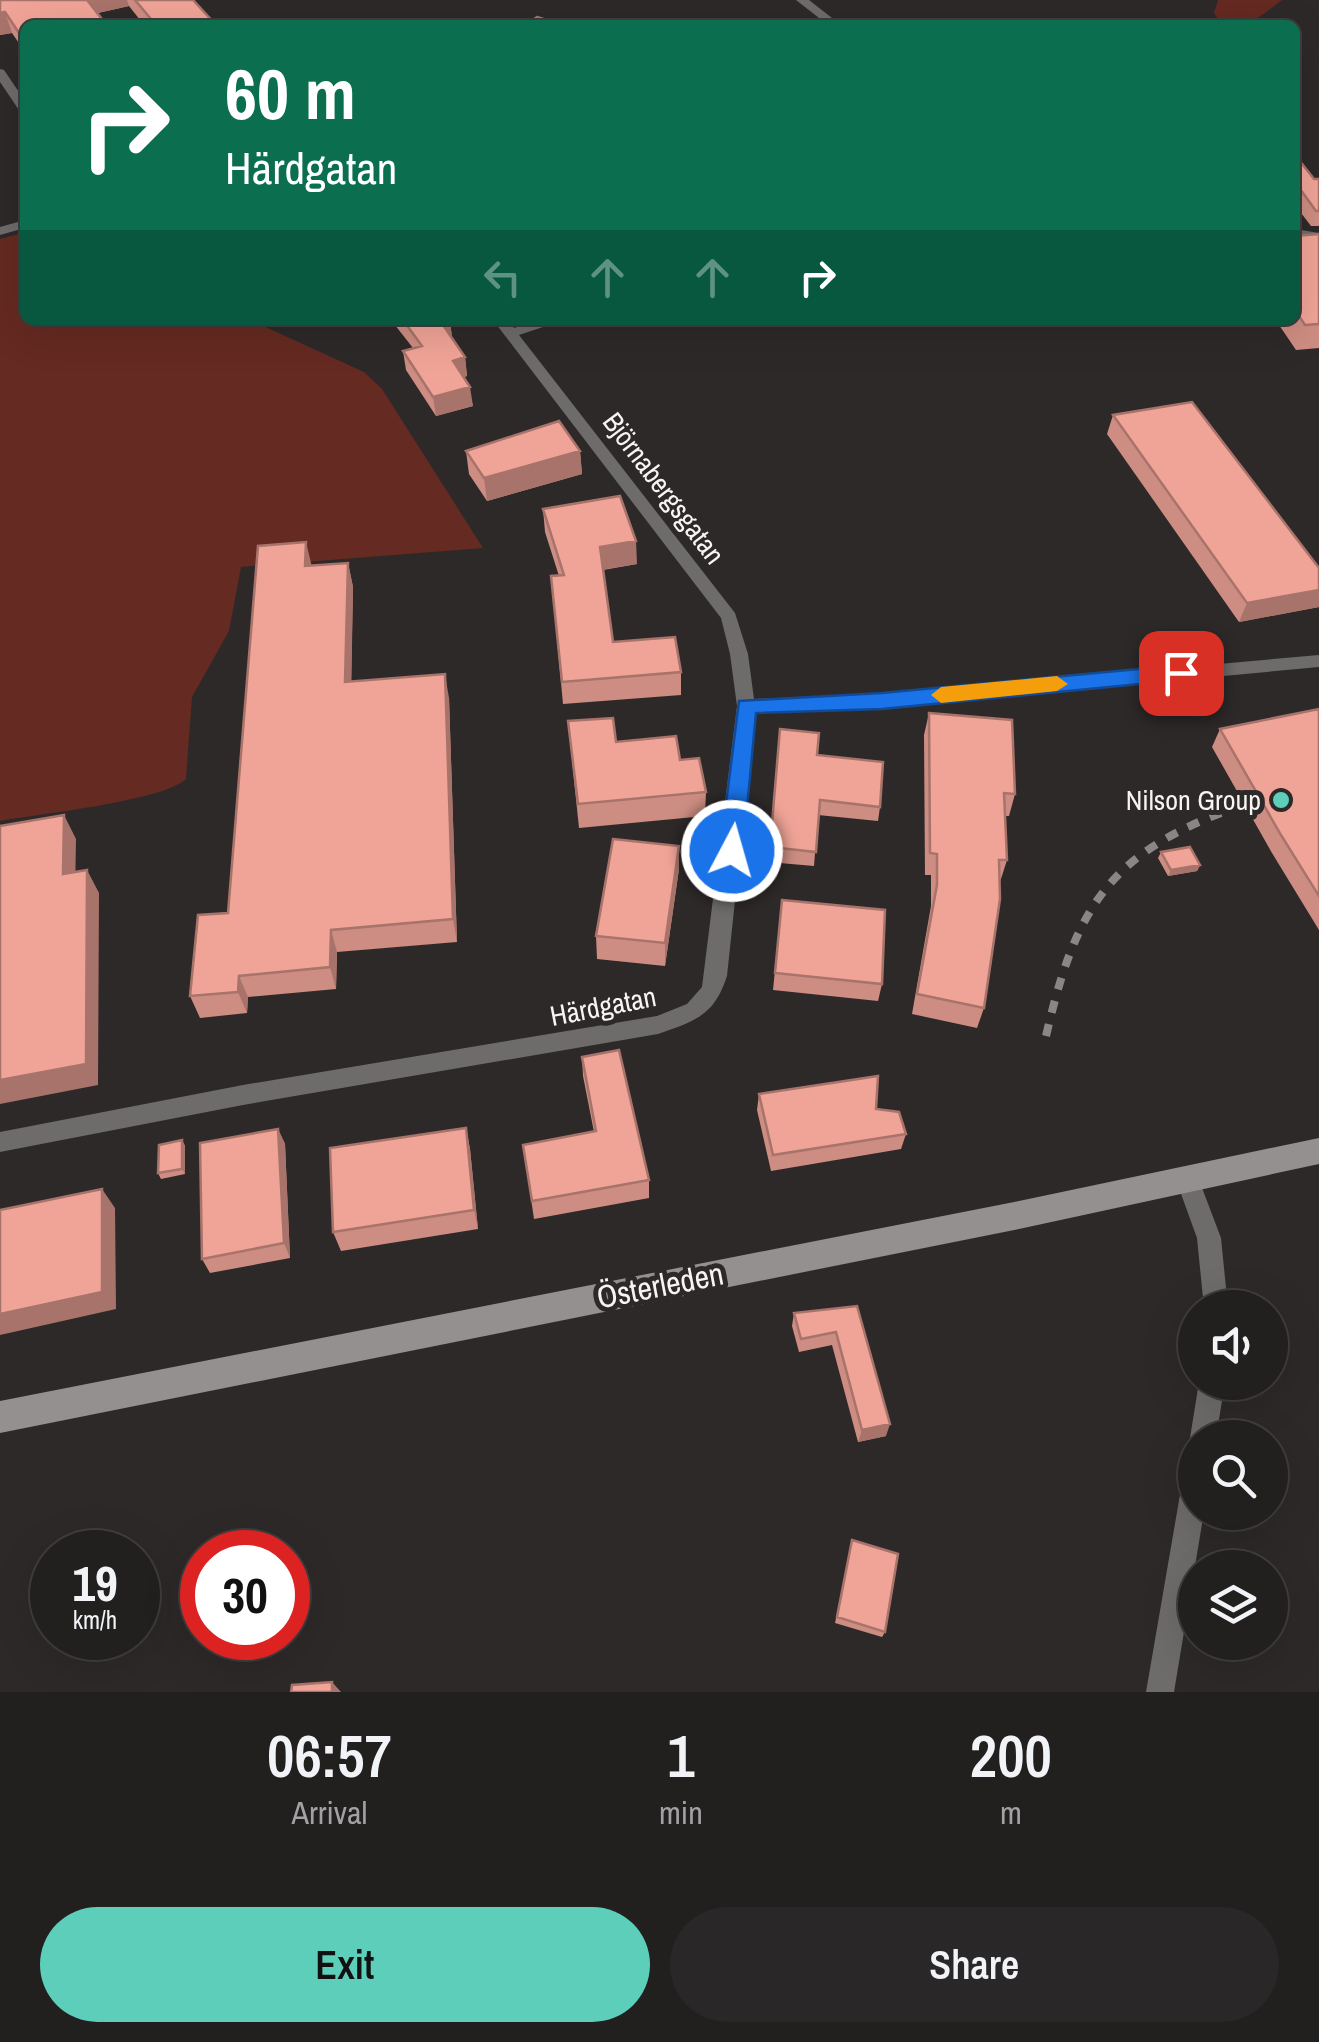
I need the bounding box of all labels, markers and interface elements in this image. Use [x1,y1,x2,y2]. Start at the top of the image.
text: 60 m [225,47,356,141]
icon: right [60,60,190,190]
text: Härdgatan [225,137,397,198]
icon: left [475,250,530,305]
icon: ahead [580,250,635,305]
icon: ahead [685,250,740,305]
icon: right [790,250,845,305]
street label: Björnabergsgatan [594,404,734,572]
pin [1139,631,1224,716]
icon: arrive [1154,646,1209,701]
place label: Nilson Group [1126,781,1261,819]
marker: Nilson Group [1270,789,1292,811]
position arrow [680,799,784,903]
street label: Härdgatan [547,977,659,1035]
street label: Österleden [593,1252,727,1318]
map controls [1178,1290,1288,1660]
button: sound [1178,1290,1288,1400]
button: search [1178,1420,1288,1530]
speed limit sign: 30 [180,1530,310,1660]
text: 19 [72,1549,118,1617]
button: layers [1178,1550,1288,1660]
text: km/h [73,1603,117,1637]
text: 06:57 [267,1715,392,1796]
text: 1 [667,1715,695,1796]
text: 200 [970,1715,1052,1796]
text: Arrival [292,1791,367,1834]
text: min [659,1791,703,1834]
text: m [1000,1791,1022,1834]
button: Exit [40,1907,650,2022]
button: Share [670,1907,1279,2022]

